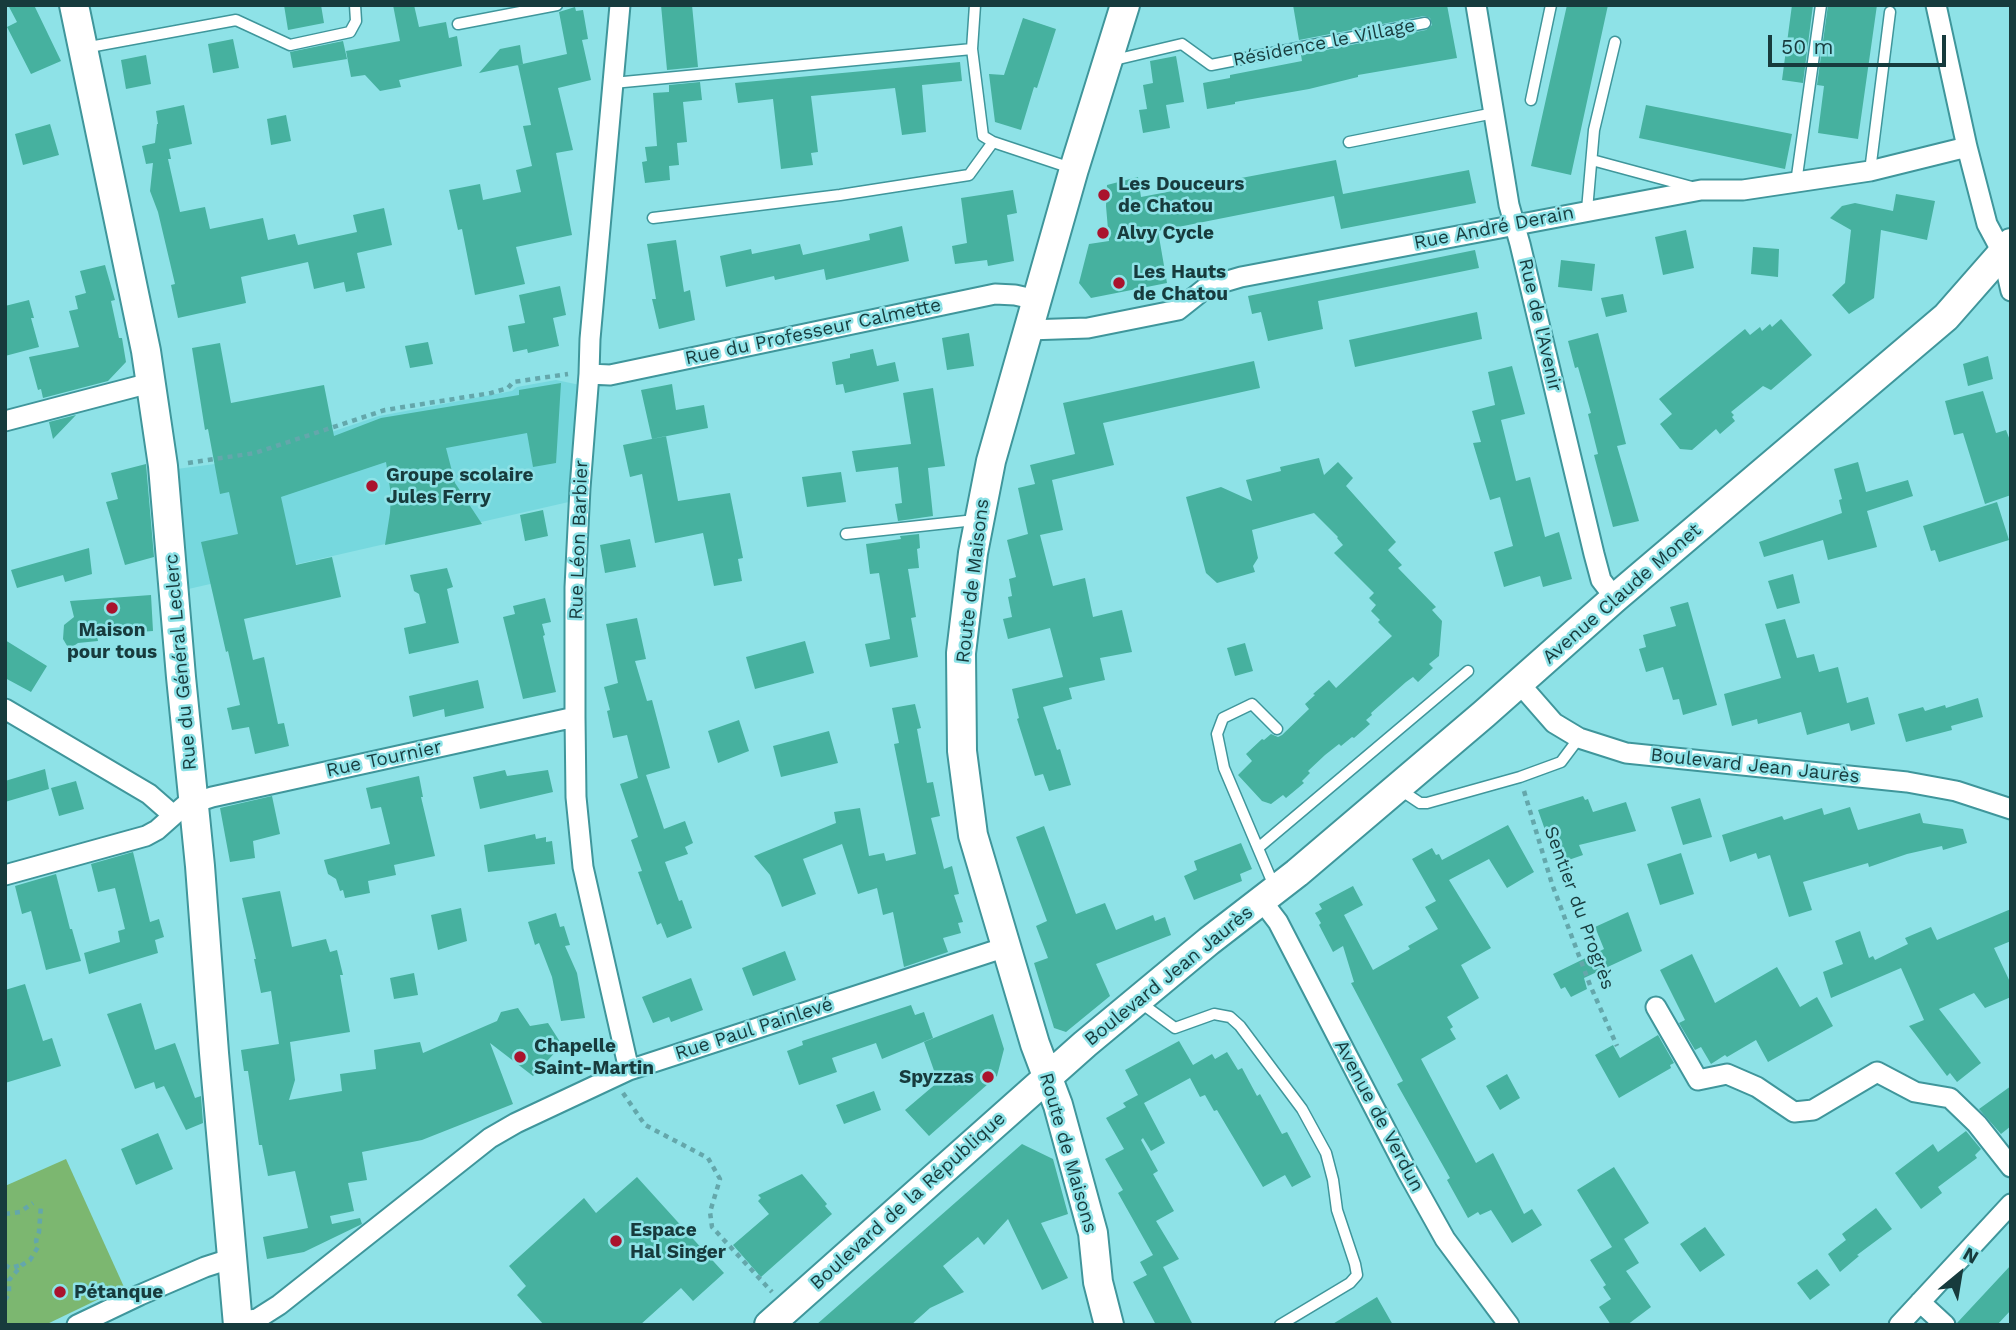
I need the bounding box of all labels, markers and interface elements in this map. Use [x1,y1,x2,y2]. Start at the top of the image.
street label: Résidence le Village [1231,14,1417,72]
scale bar [1771,21,1950,65]
text: 50 m [1781,34,1833,59]
place label: Les Douceurs de Chatou [1118,173,1244,217]
marker: Les Douceurs de Chatou [1096,187,1112,203]
street label: Rue André Derain [1412,201,1576,255]
place label: Alvy Cycle [1117,222,1214,244]
marker: Alvy Cycle [1095,225,1111,241]
street label: Rue de l'Avenir [1514,256,1566,394]
place label: Les Hauts de Chatou [1133,261,1228,305]
marker: Les Hauts de Chatou [1111,275,1127,291]
street label: Rue du Professeur Calmette [683,294,943,370]
street label: Rue Léon Barbier [565,460,593,620]
place label: Groupe scolaire Jules Ferry [386,464,533,508]
marker: Groupe scolaire Jules Ferry [364,478,380,494]
street label: Route de Maisons [952,498,994,664]
street label: Avenue Claude Monet [1538,519,1706,669]
street label: Rue du Général Leclerc [160,553,202,771]
marker: Maison pour tous [104,600,120,616]
place label: Maison pour tous [67,619,157,663]
street label: Rue Tournier [324,736,444,782]
street label: Boulevard Jean Jaurès [1649,744,1861,788]
street label: Sentier du Progrès [1539,823,1619,993]
street label: Boulevard Jean Jaurès [1080,901,1258,1051]
street label: Rue Paul Painlevé [672,993,836,1065]
place label: Chapelle Saint-Martin [534,1035,654,1079]
street label: Avenue de Verdun [1329,1036,1429,1196]
marker: Chapelle Saint-Martin [512,1049,528,1065]
place label: Spyzzas [899,1066,974,1088]
marker: Spyzzas [980,1069,996,1085]
street label: Route de Maisons [1034,1070,1102,1236]
street label: Boulevard de la République [806,1107,1010,1295]
place label: Espace Hal Singer [630,1219,726,1263]
marker: Espace Hal Singer [608,1233,624,1249]
north arrow [1925,1239,1995,1309]
text: N [1959,1242,1983,1269]
place label: Pétanque [74,1281,163,1303]
marker: Pétanque [52,1284,68,1300]

